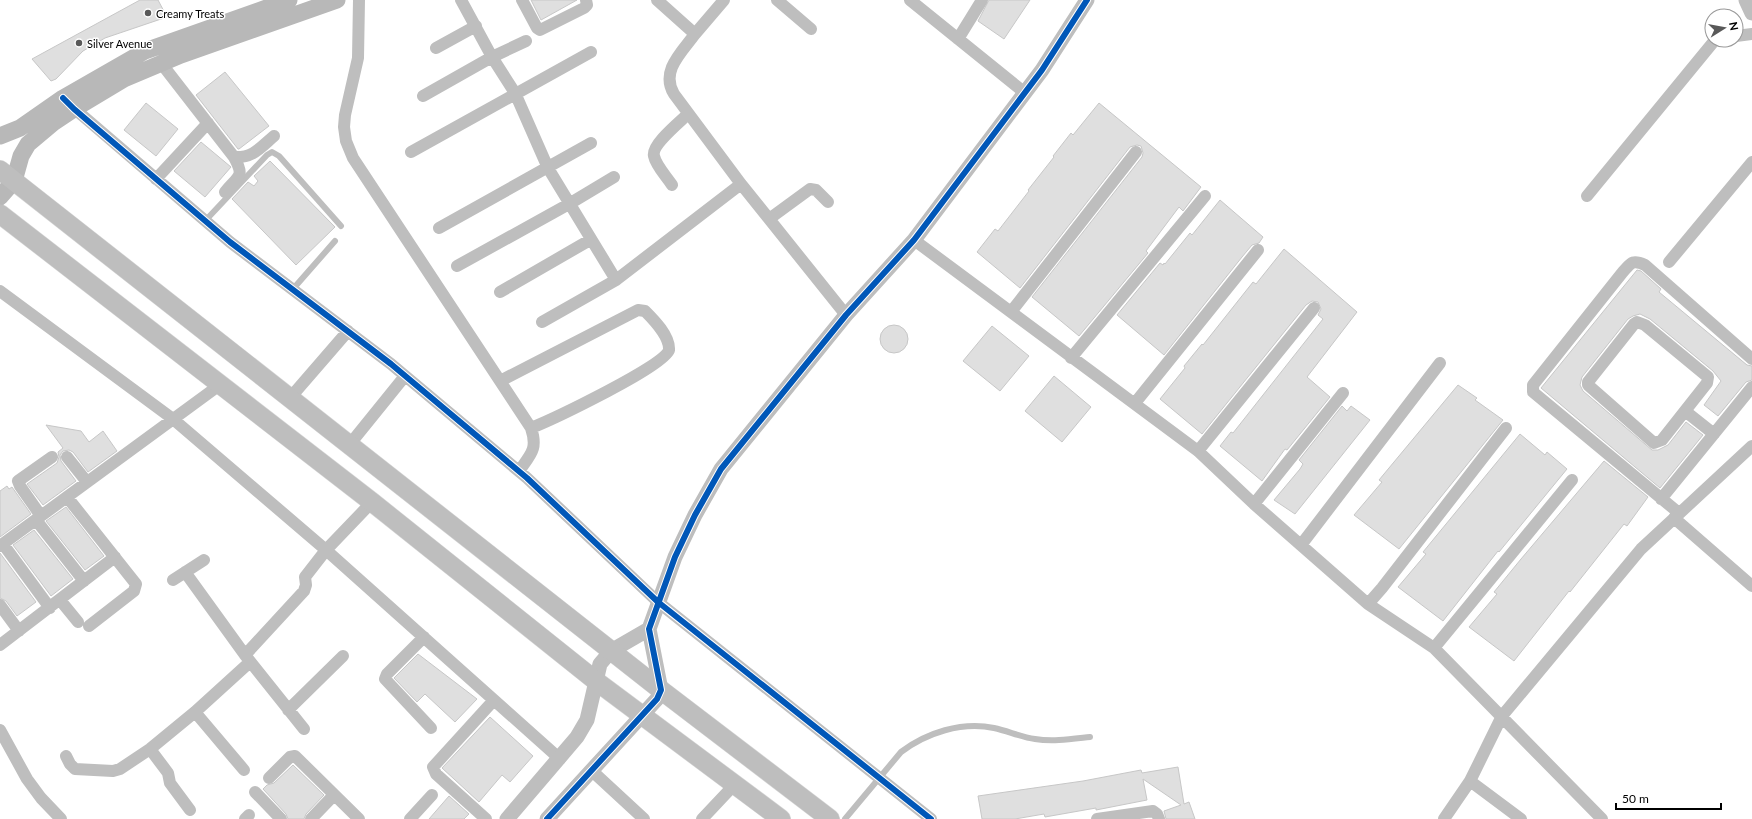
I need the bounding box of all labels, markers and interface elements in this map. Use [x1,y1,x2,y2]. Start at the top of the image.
place label: Creamy Treats [156,7,224,20]
marker: Creamy Treats [143,8,153,18]
north arrow [1704,8,1744,48]
text: N [1727,21,1741,31]
place label: Silver Avenue [87,37,152,50]
marker: Silver Avenue [74,38,84,48]
scale bar [1616,785,1721,811]
text: 50 m [1622,791,1649,806]

